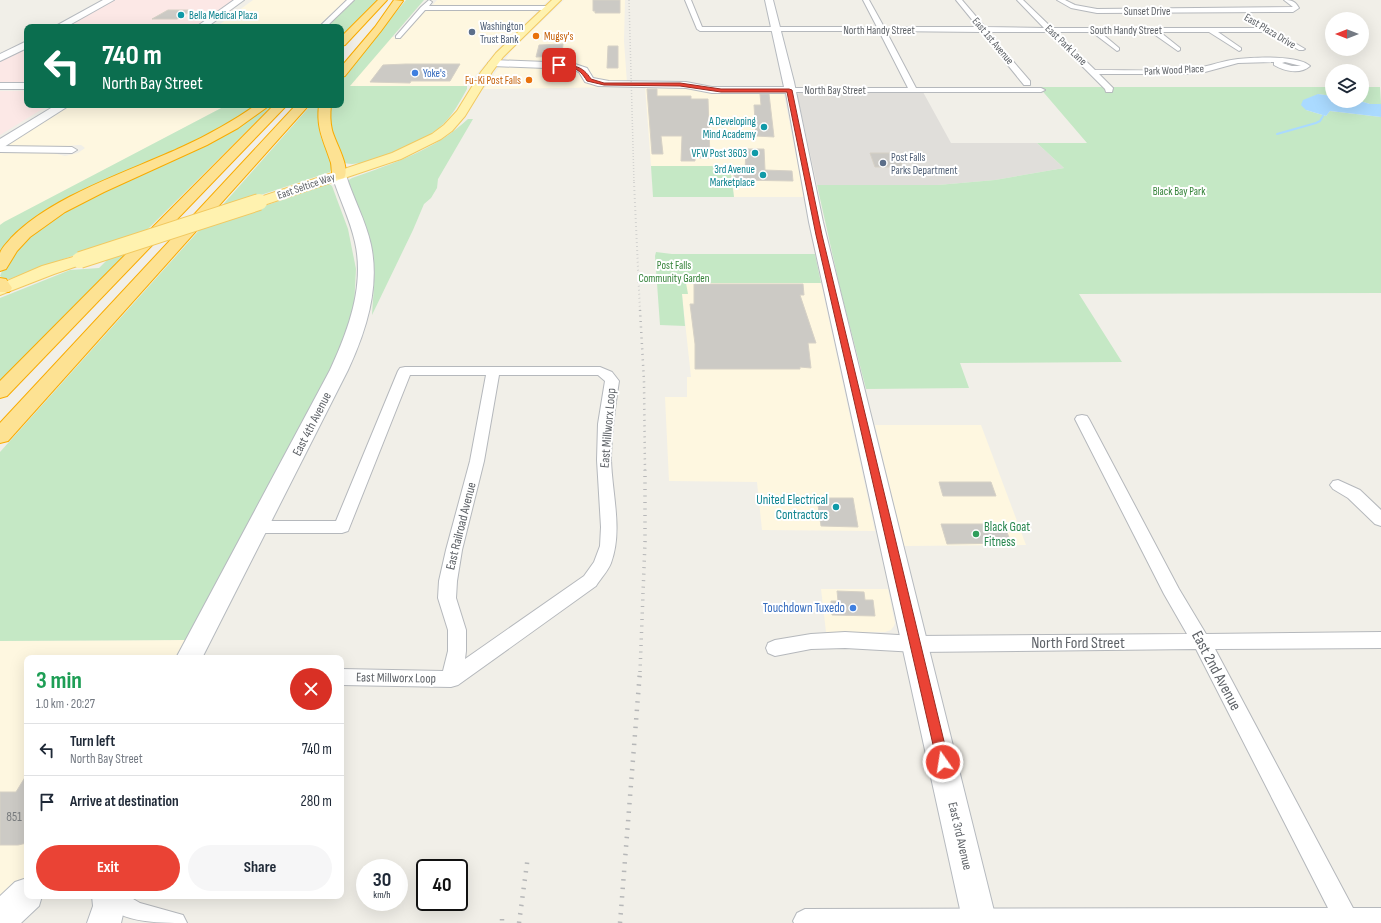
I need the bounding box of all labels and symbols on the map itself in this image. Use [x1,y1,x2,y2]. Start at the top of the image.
street label: Sunset Drive [1124,5,1170,18]
place label: Bella Medical Plaza [189,9,257,22]
marker: Bella Medical Plaza [176,10,186,20]
street label: East Plaza Drive [1242,11,1298,51]
north arrow [1325,12,1369,56]
street label: East 1st Avenue [970,15,1016,67]
place label: Washington Trust Bank [480,20,524,46]
street label: East Park Lane [1042,22,1090,68]
street label: North Handy Street [843,24,915,37]
street label: South Handy Street [1090,24,1163,37]
marker: Washington Trust Bank [467,27,477,37]
place label: Mugsy's [544,30,573,43]
marker: Mugsy's [531,31,541,41]
pin [542,48,576,82]
street label: Park Wood Place [1144,62,1204,78]
place label: Yoke's [423,67,446,80]
marker: Yoke's [410,68,420,78]
place label: Fu-Ki Post Falls [465,74,521,87]
marker: Fu-Ki Post Falls [524,75,534,85]
street label: North Bay Street [804,84,866,97]
place label: A Developing Mind Academy [703,115,757,141]
marker: A Developing Mind Academy [759,122,769,132]
place label: VFW Post 3603 [691,147,747,160]
marker: VFW Post 3603 [750,148,760,158]
place label: Post Falls Parks Department [891,151,958,177]
marker: Post Falls Parks Department [878,158,888,168]
place label: 3rd Avenue Marketplace [710,163,755,189]
street label: East Seltice Way [276,170,337,202]
marker: 3rd Avenue Marketplace [758,170,768,180]
park label: Black Bay Park [1153,185,1206,198]
park label: Post Falls Community Garden [638,259,710,285]
street label: East Millworx Loop [597,387,619,469]
street label: East 4th Avenue [289,389,335,459]
street label: East Railroad Avenue [442,481,480,571]
place label: United Electrical Contractors [756,492,828,523]
marker: United Electrical Contractors [831,502,841,512]
place label: Black Goat Fitness [984,519,1030,550]
marker: Black Goat Fitness [971,529,981,539]
place label: Touchdown Tuxedo [763,600,845,616]
marker: Touchdown Tuxedo [848,603,858,613]
street label: East 2nd Avenue [1187,628,1245,714]
street label: North Ford Street [1031,634,1125,653]
street label: East Millworx Loop [356,669,436,687]
position arrow [922,741,964,783]
street label: East 3rd Avenue [944,801,976,871]
house number: 851 [6,809,22,825]
speed limit sign: 40 [416,859,468,911]

